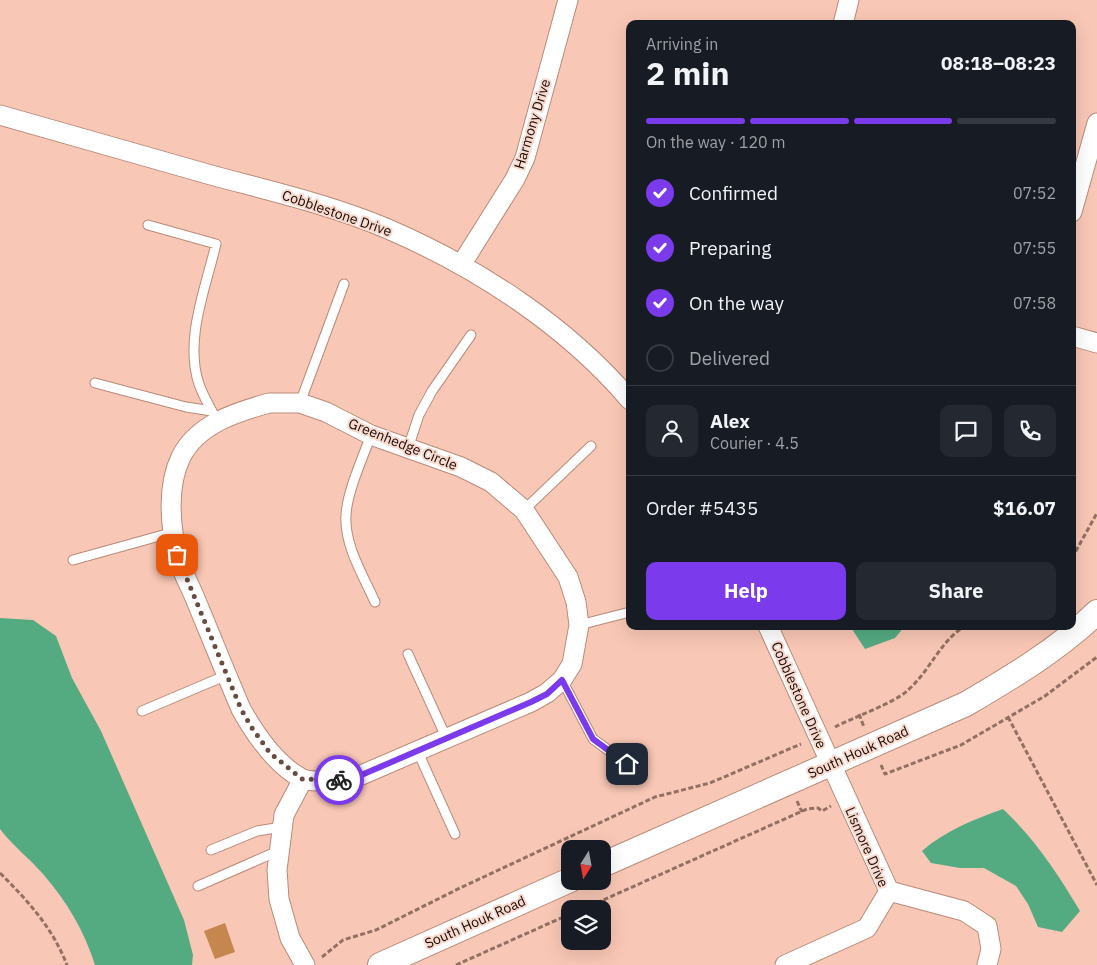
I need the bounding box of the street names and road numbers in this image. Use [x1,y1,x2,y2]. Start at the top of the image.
street label: Harmony Drive [510,77,554,171]
street label: Cobblestone Drive [280,186,395,240]
street label: Greenhedge Circle [346,414,460,474]
street label: Cobblestone Drive [767,639,831,752]
street label: South Houk Road [805,722,911,782]
street label: Lismore Drive [841,804,893,890]
street label: South Houk Road [422,892,528,952]

